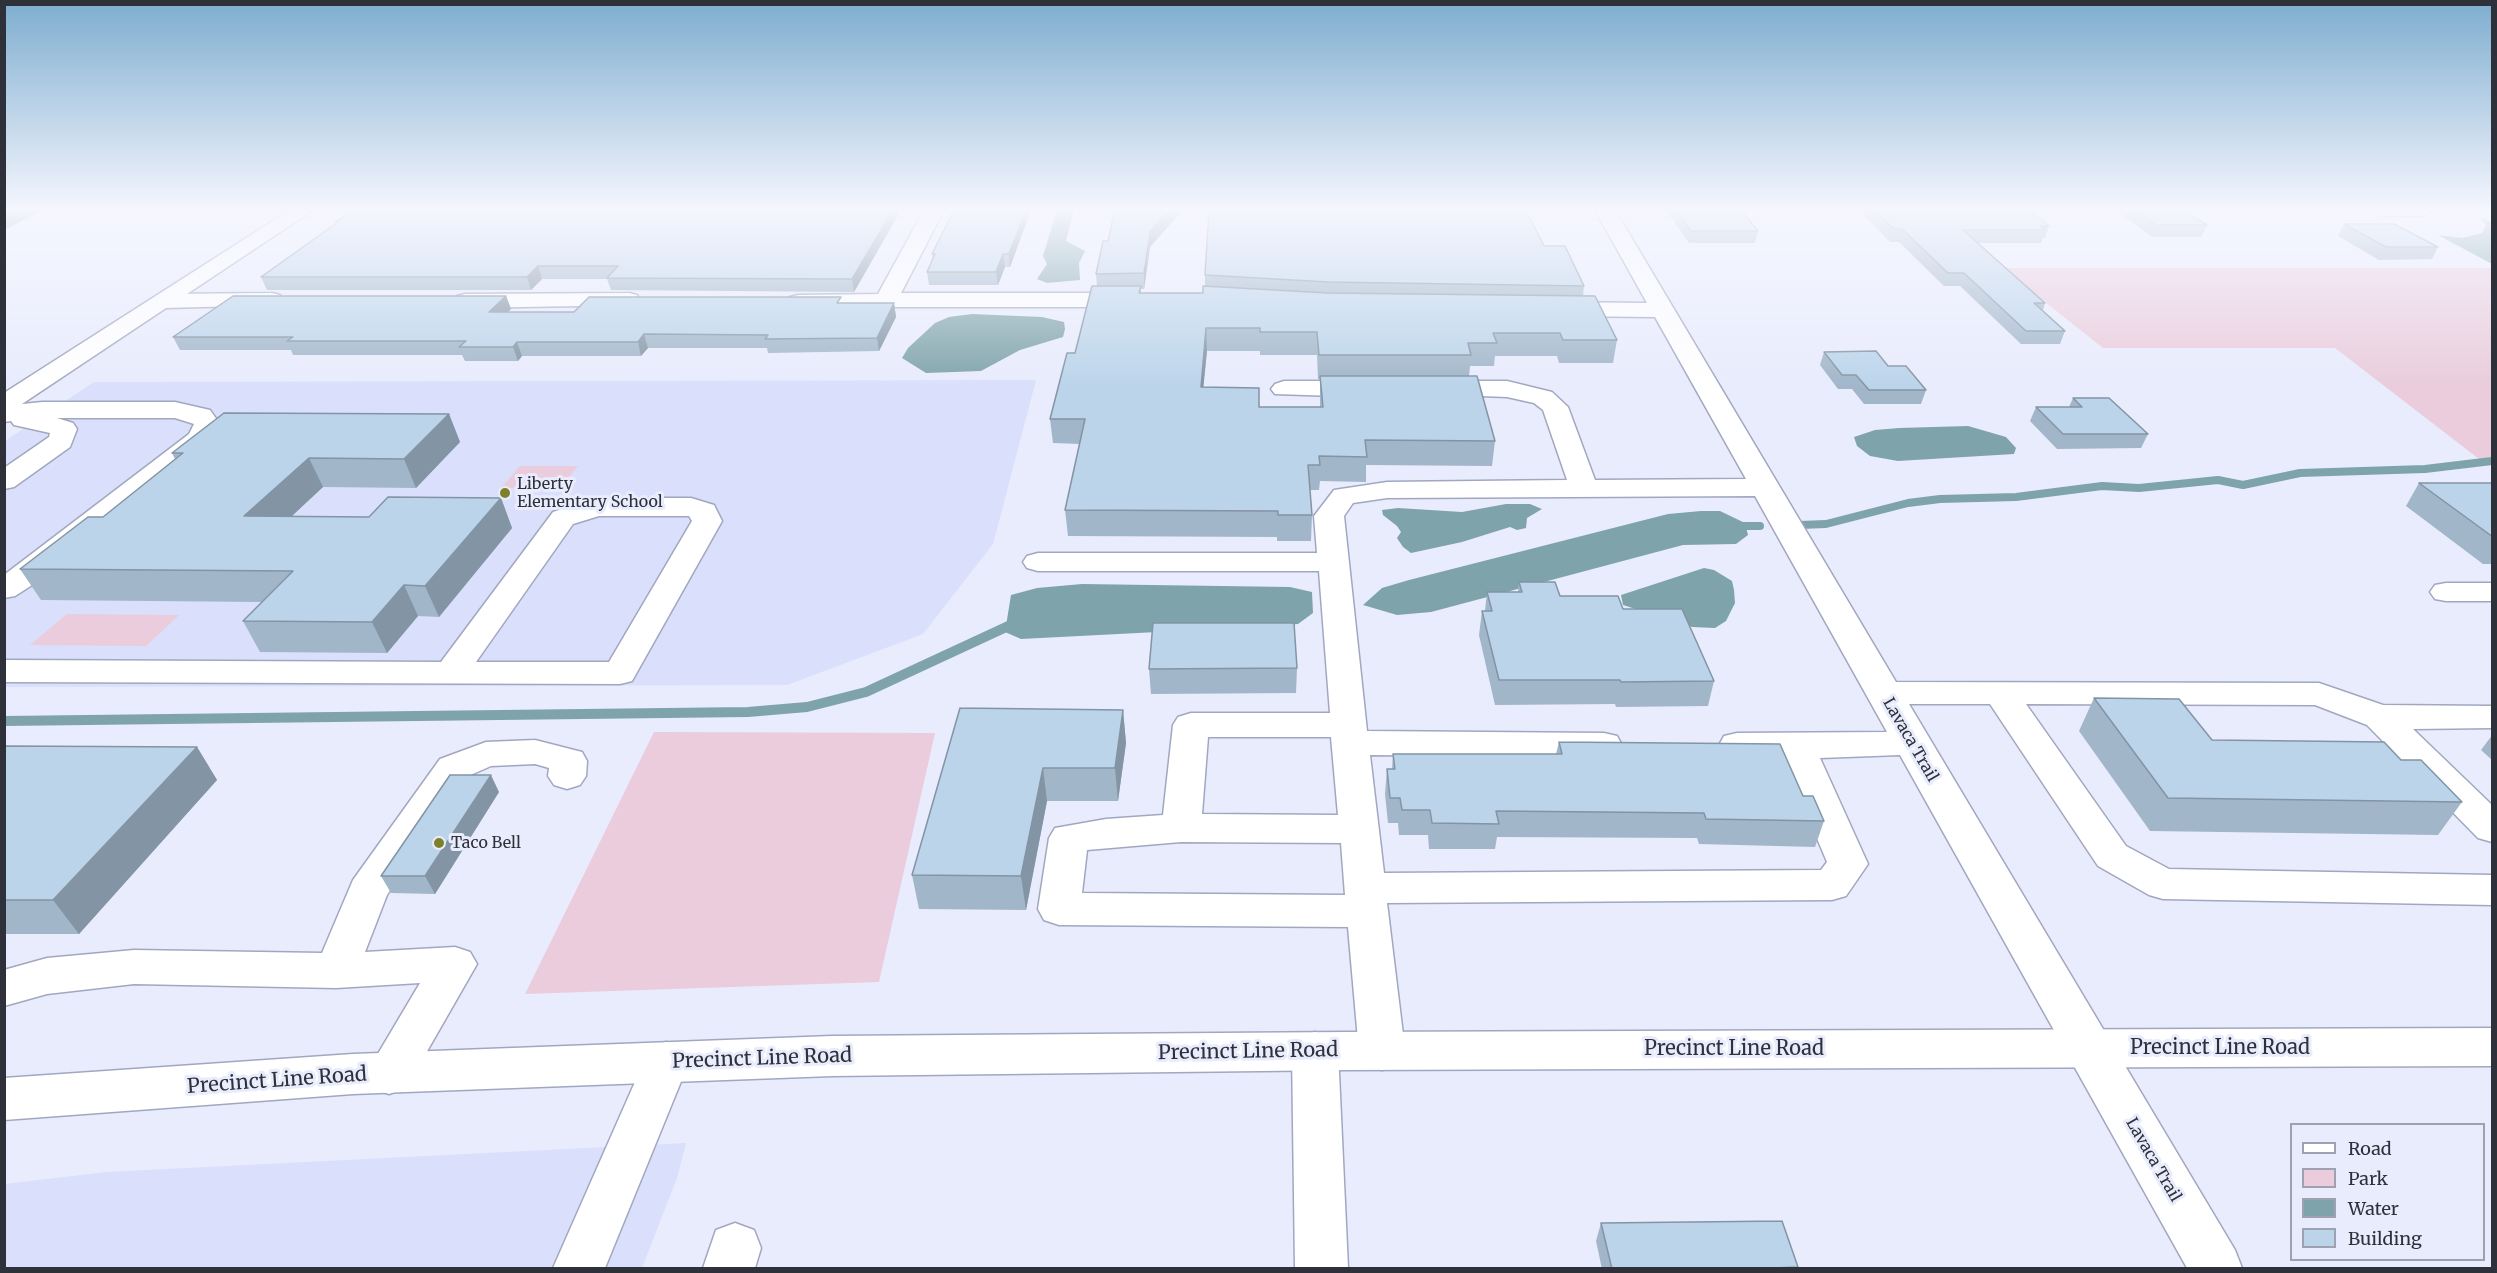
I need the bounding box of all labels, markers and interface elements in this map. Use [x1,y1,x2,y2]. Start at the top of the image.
place label: Liberty Elementary School [517,474,663,512]
marker: Liberty Elementary School [498,486,512,500]
street label: Lavaca Trail [1878,695,1942,785]
place label: Taco Bell [451,833,521,853]
marker: Taco Bell [432,836,446,850]
street label: Precinct Line Road [2130,1036,2310,1060]
street label: Precinct Line Road [1644,1037,1824,1061]
street label: Precinct Line Road [1158,1038,1338,1066]
street label: Precinct Line Road [672,1044,852,1074]
street label: Precinct Line Road [186,1063,368,1099]
street label: Lavaca Trail [2121,1115,2185,1205]
legend [2290,1123,2485,1261]
text: Road [2348,1137,2392,1160]
text: Park [2348,1167,2388,1190]
text: Water [2348,1197,2399,1220]
text: Building [2348,1227,2422,1250]

